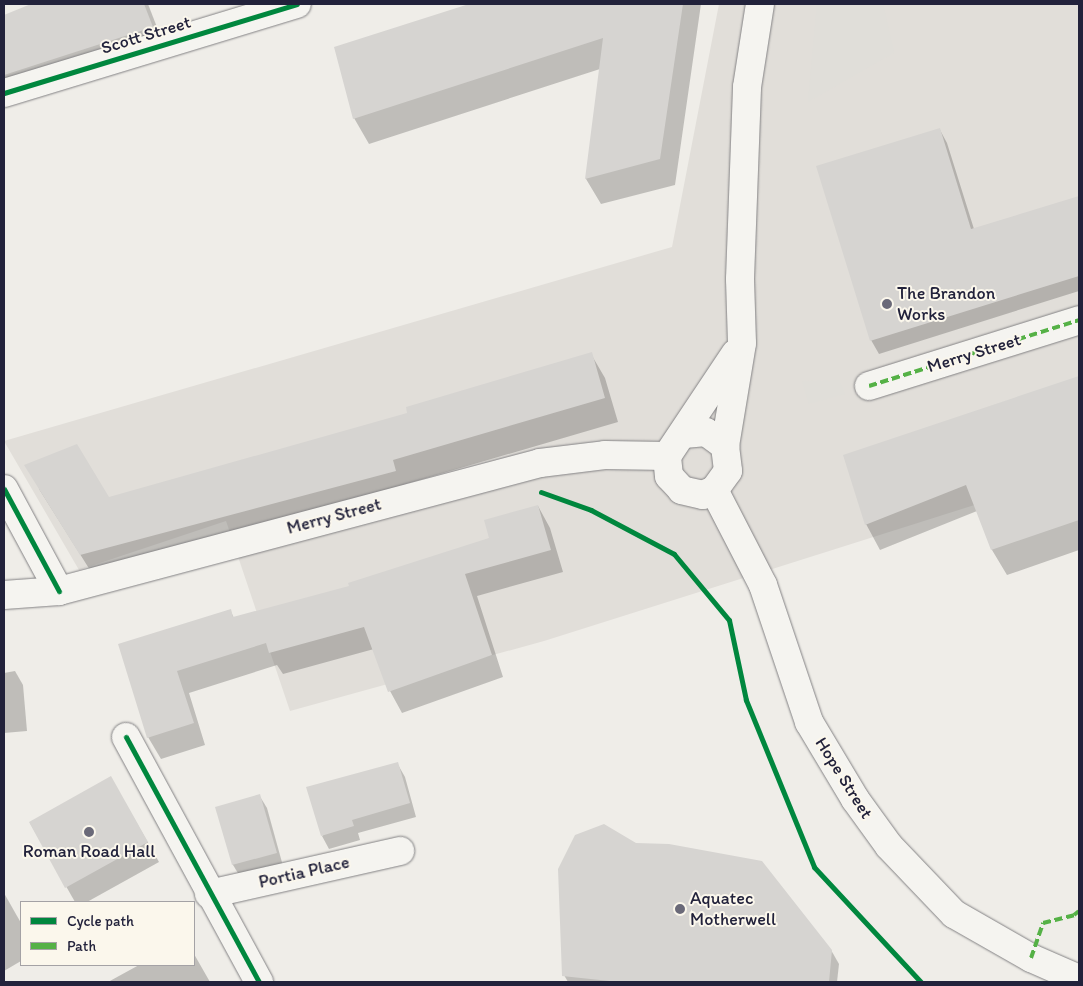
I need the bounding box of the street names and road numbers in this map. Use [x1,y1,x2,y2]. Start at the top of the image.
street label: Scott Street [99,11,193,59]
street label: Merry Street [925,329,1023,377]
street label: Merry Street [284,493,384,539]
street label: Hope Street [811,734,877,822]
street label: Portia Place [257,851,351,893]

